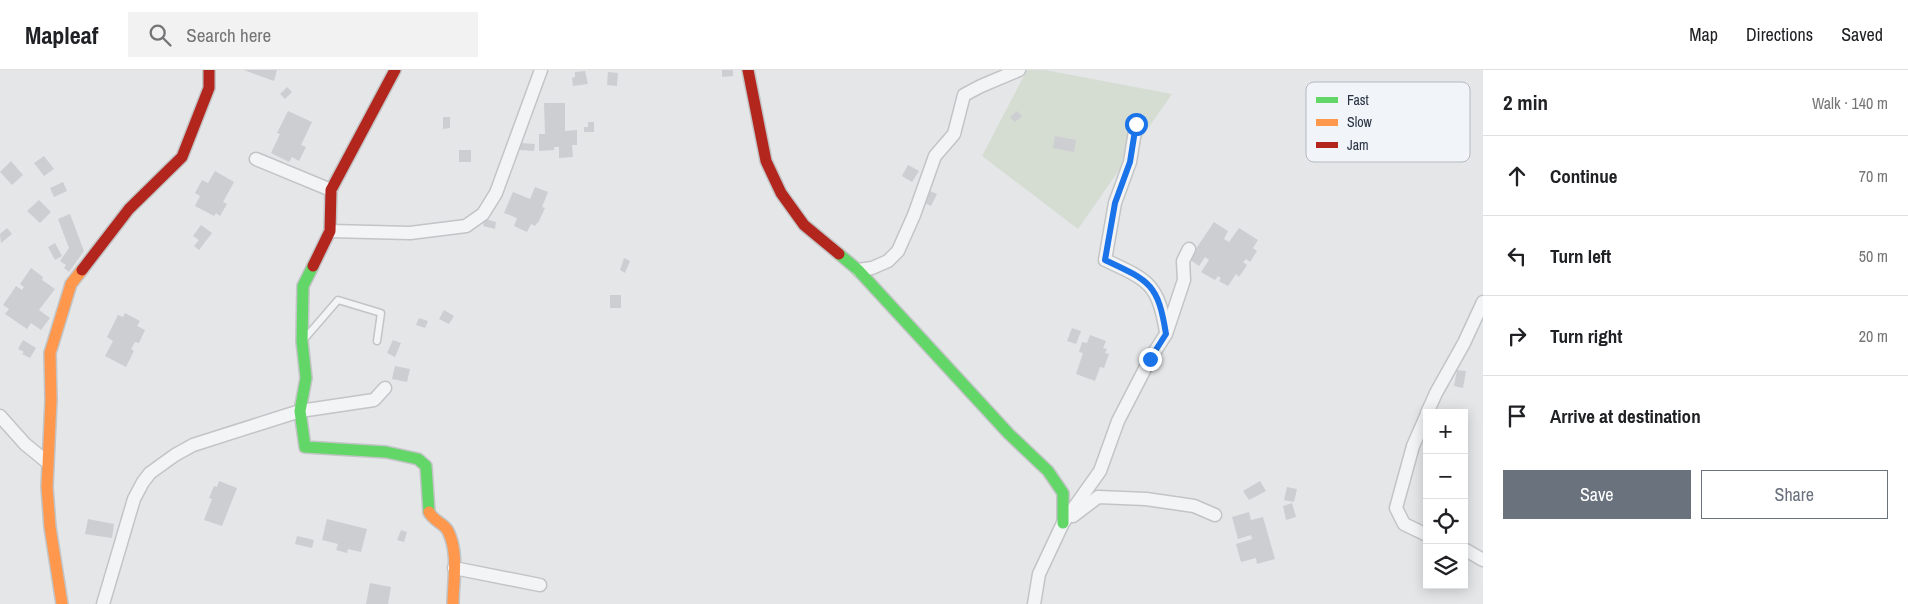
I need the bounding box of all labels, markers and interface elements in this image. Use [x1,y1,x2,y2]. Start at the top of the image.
search box [128,12,478,57]
text: Mapleaf [25,19,98,51]
icon: search [146,21,174,49]
text: Search here [186,22,271,48]
text: Map [1689,22,1718,47]
text: Directions [1746,22,1813,47]
text: Saved [1841,22,1883,47]
legend [1306,82,1470,162]
text: 2 min [1503,88,1548,117]
text: Fast [1347,91,1369,109]
text: Walk · 140 m [1812,92,1888,114]
route start [1125,113,1148,136]
text: Slow [1347,113,1373,131]
text: Jam [1347,136,1369,154]
icon: ahead [1503,162,1531,190]
text: Continue [1550,163,1618,189]
text: 70 m [1859,165,1888,187]
icon: left [1503,242,1531,270]
text: Turn left [1550,243,1611,269]
text: 50 m [1859,245,1888,267]
icon: right [1503,322,1531,350]
text: Turn right [1550,323,1622,349]
text: 20 m [1859,325,1888,347]
route end [1139,348,1162,371]
icon: arrive [1503,402,1531,430]
text: Arrive at destination [1550,403,1701,429]
map controls [1423,409,1468,589]
button: + [1423,409,1468,454]
button: − [1423,454,1468,499]
button: Save [1503,470,1691,519]
button: Share [1701,470,1888,519]
button: locate [1423,499,1468,544]
button: layers [1423,544,1468,589]

